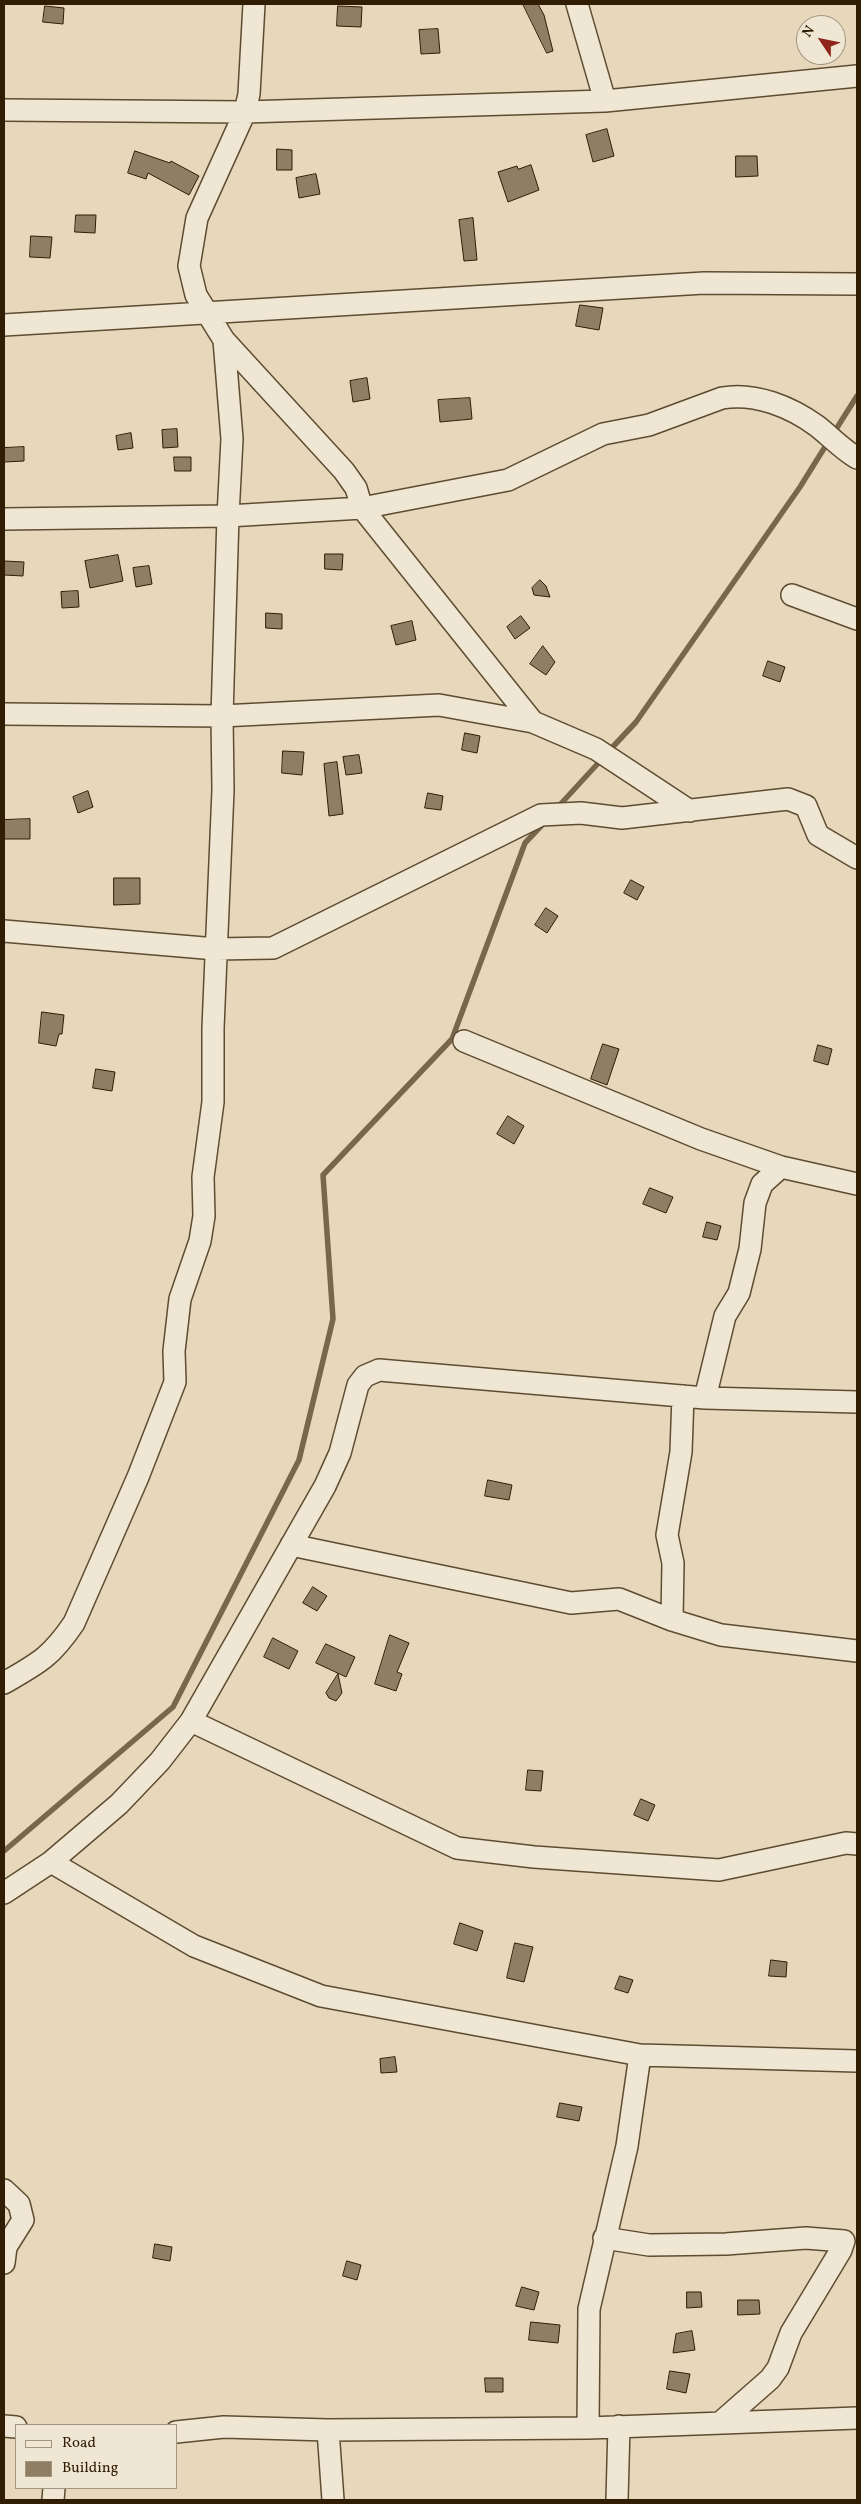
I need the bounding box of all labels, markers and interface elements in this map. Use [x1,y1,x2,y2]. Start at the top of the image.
north arrow [796,15,846,65]
text: N [798,22,820,41]
legend [15,2424,178,2489]
text: Road [62,2433,96,2454]
text: Building [62,2458,118,2479]

